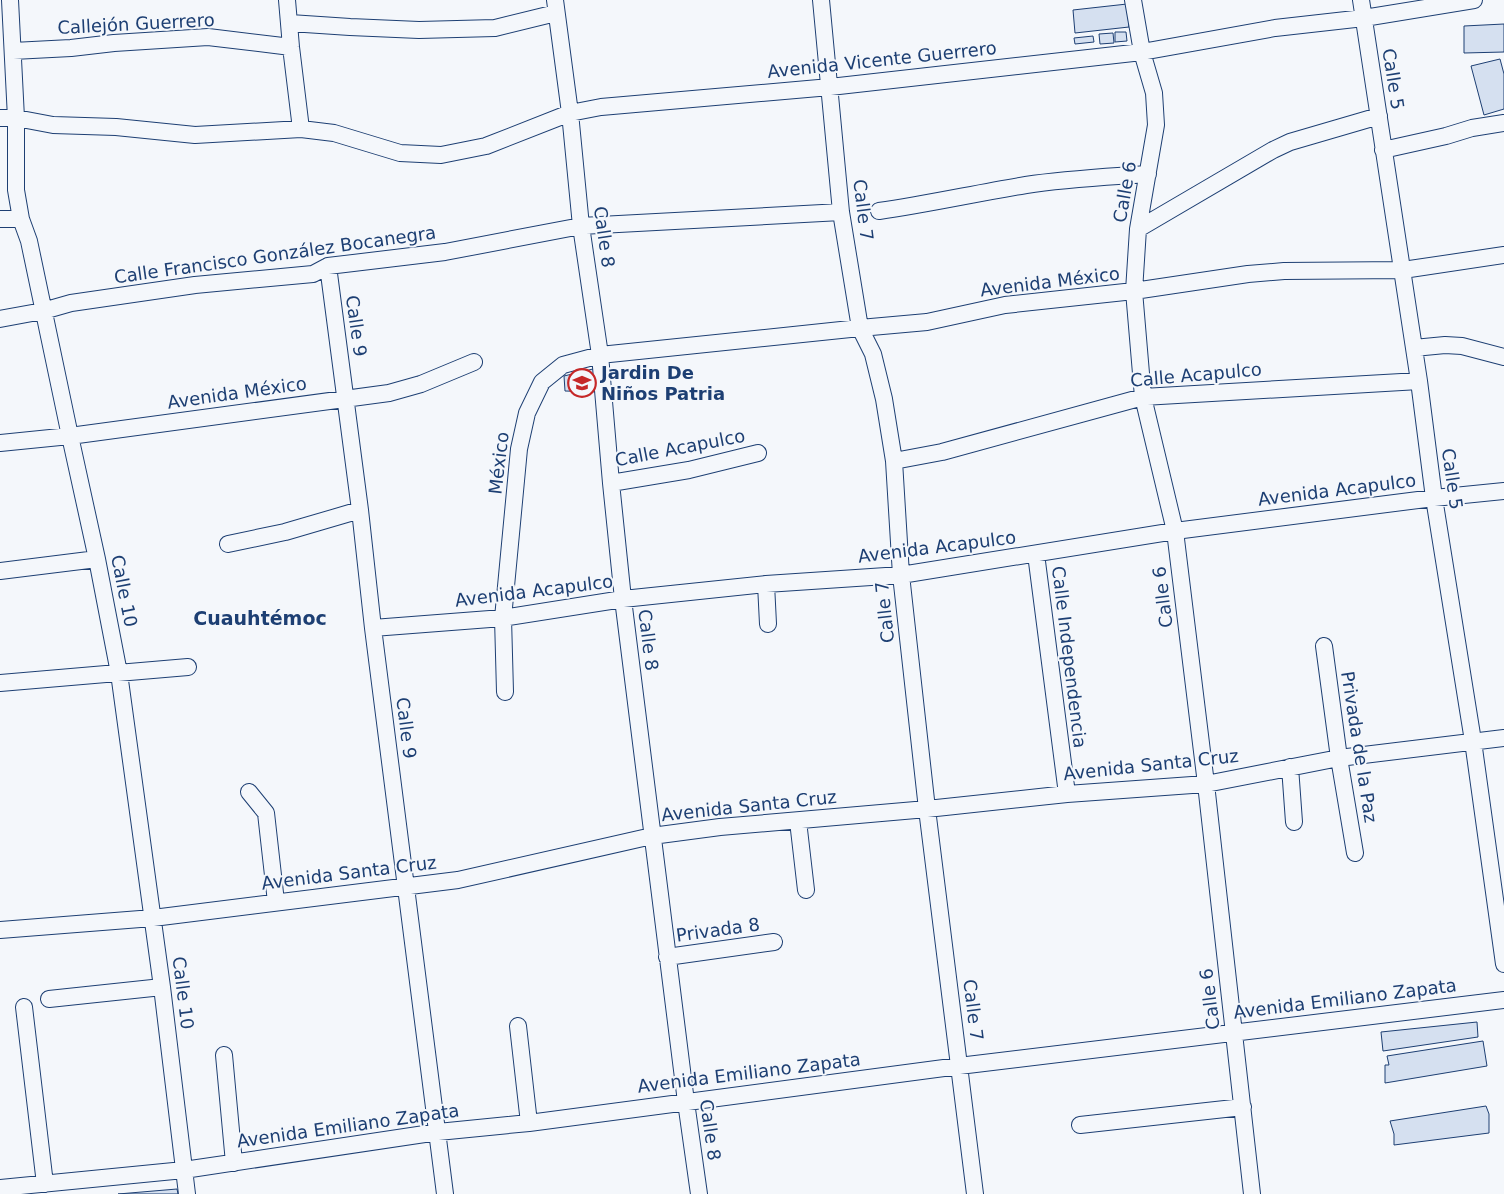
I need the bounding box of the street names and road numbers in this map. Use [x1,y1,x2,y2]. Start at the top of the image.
street label: Callejón Guerrero [57,9,215,38]
street label: Avenida Vicente Guerrero [766,37,998,82]
street label: Calle 5 [1378,47,1409,111]
street label: Calle 6 [1109,160,1140,224]
street label: Calle 7 [849,178,878,242]
street label: Calle 8 [590,205,619,269]
street label: Calle Francisco González Bocanegra [113,221,437,288]
street label: Avenida México [979,263,1121,300]
street label: Calle 9 [342,294,371,358]
street label: Calle Acapulco [1129,358,1263,391]
street label: Avenida México [166,372,308,413]
street label: Calle Acapulco [613,425,747,470]
street label: México [484,430,513,495]
street label: Calle 5 [1438,447,1467,511]
street label: Avenida Acapulco [1257,469,1417,510]
street label: Avenida Acapulco [857,526,1017,567]
street label: Calle 10 [107,553,142,629]
street label: Calle Independencia [1048,565,1091,749]
street label: Calle 6 [1148,565,1177,629]
street label: Avenida Acapulco [454,570,614,611]
street label: Calle 7 [871,580,898,644]
street label: Calle 8 [634,608,663,672]
street label: Privada de la Paz [1337,670,1382,824]
street label: Calle 9 [392,696,421,760]
street label: Avenida Santa Cruz [1062,745,1240,784]
street label: Avenida Santa Cruz [660,786,838,825]
street label: Avenida Santa Cruz [260,851,438,894]
street label: Privada 8 [675,913,761,946]
street label: Calle 10 [169,955,198,1031]
street label: Calle 6 [1195,967,1224,1031]
street label: Avenida Emiliano Zapata [1232,974,1458,1023]
street label: Calle 7 [959,978,988,1042]
street label: Avenida Emiliano Zapata [636,1048,862,1097]
street label: Calle 8 [696,1098,725,1162]
street label: Avenida Emiliano Zapata [235,1099,461,1152]

